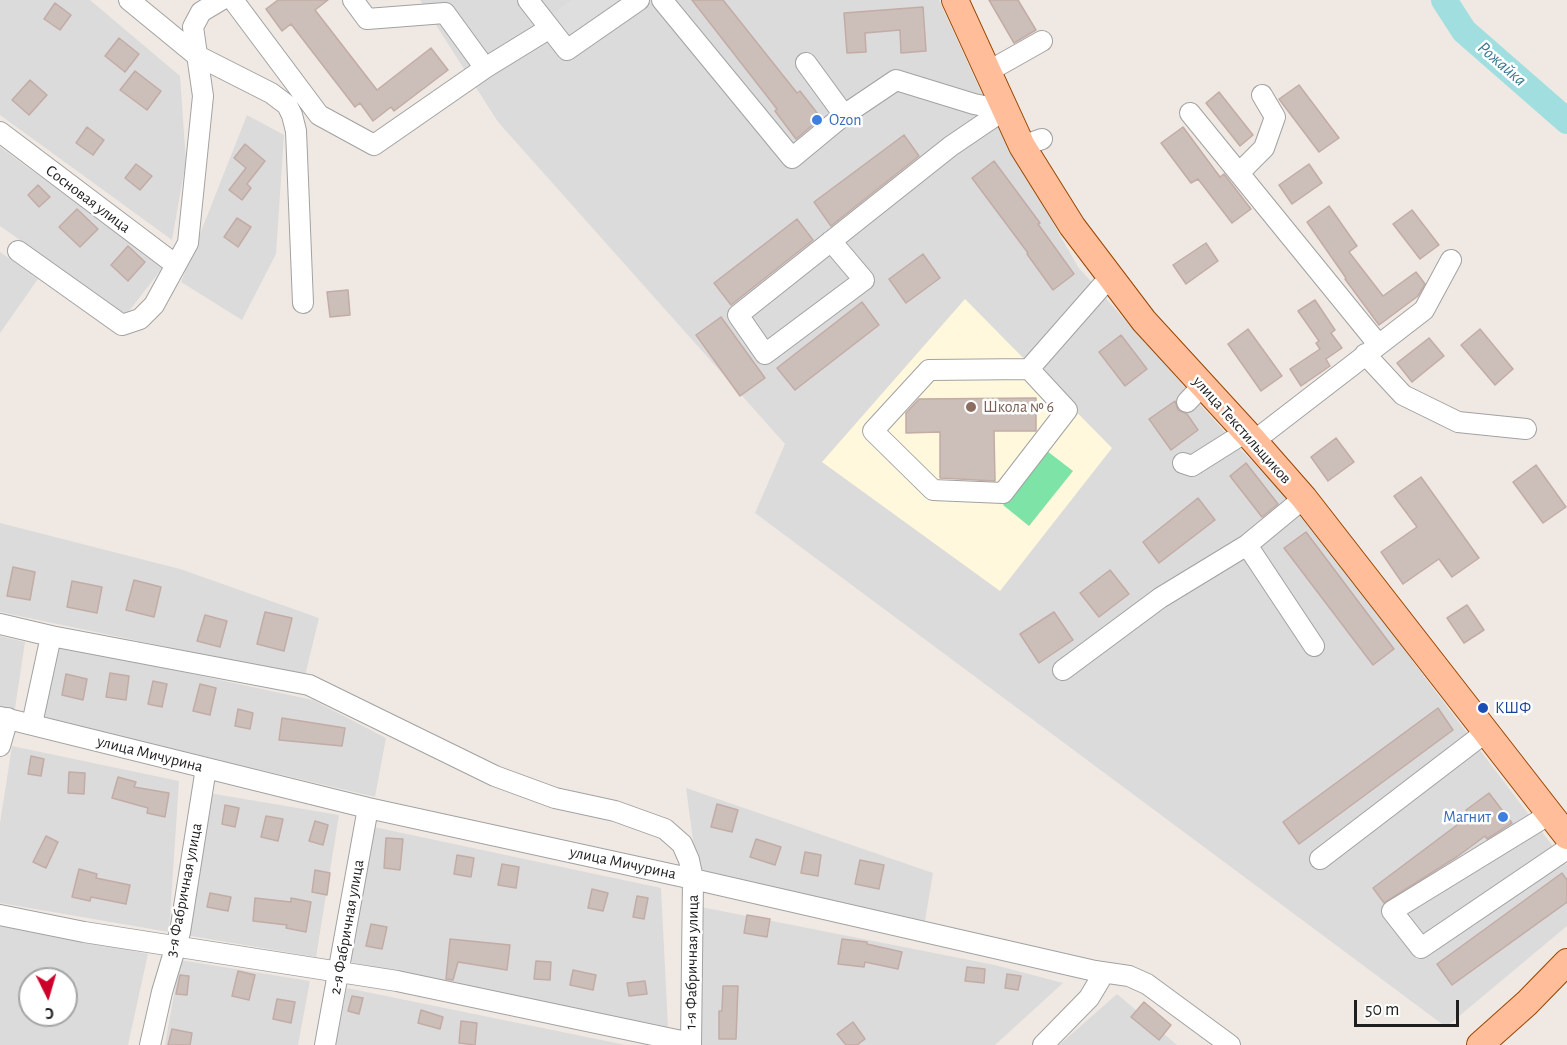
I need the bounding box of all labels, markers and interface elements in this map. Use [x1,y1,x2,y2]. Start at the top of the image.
water label: Рожайка [1473,37,1531,91]
place label: Ozon [829,110,861,130]
marker: Ozon [810,113,824,127]
street label: Сосновая улица [42,161,134,237]
street label: улица Текстильщиков [1189,372,1295,488]
place label: Школа № 6 [983,397,1054,417]
marker: Школа № 6 [964,400,978,414]
place label: КШФ [1495,698,1531,718]
marker: КШФ [1476,701,1490,715]
street label: улица Мичурина [95,732,205,776]
place label: Магнит [1443,807,1491,827]
marker: Магнит [1496,810,1510,824]
street label: 3-я Фабричная улица [162,821,206,959]
street label: улица Мичурина [568,842,678,884]
street label: 2-я Фабричная улица [326,858,368,996]
street label: 1-я Фабричная улица [681,894,703,1030]
north arrow [18,967,78,1027]
scale bar [1357,988,1462,1026]
text: 50 m [1365,1001,1399,1019]
text: С [44,1005,55,1021]

